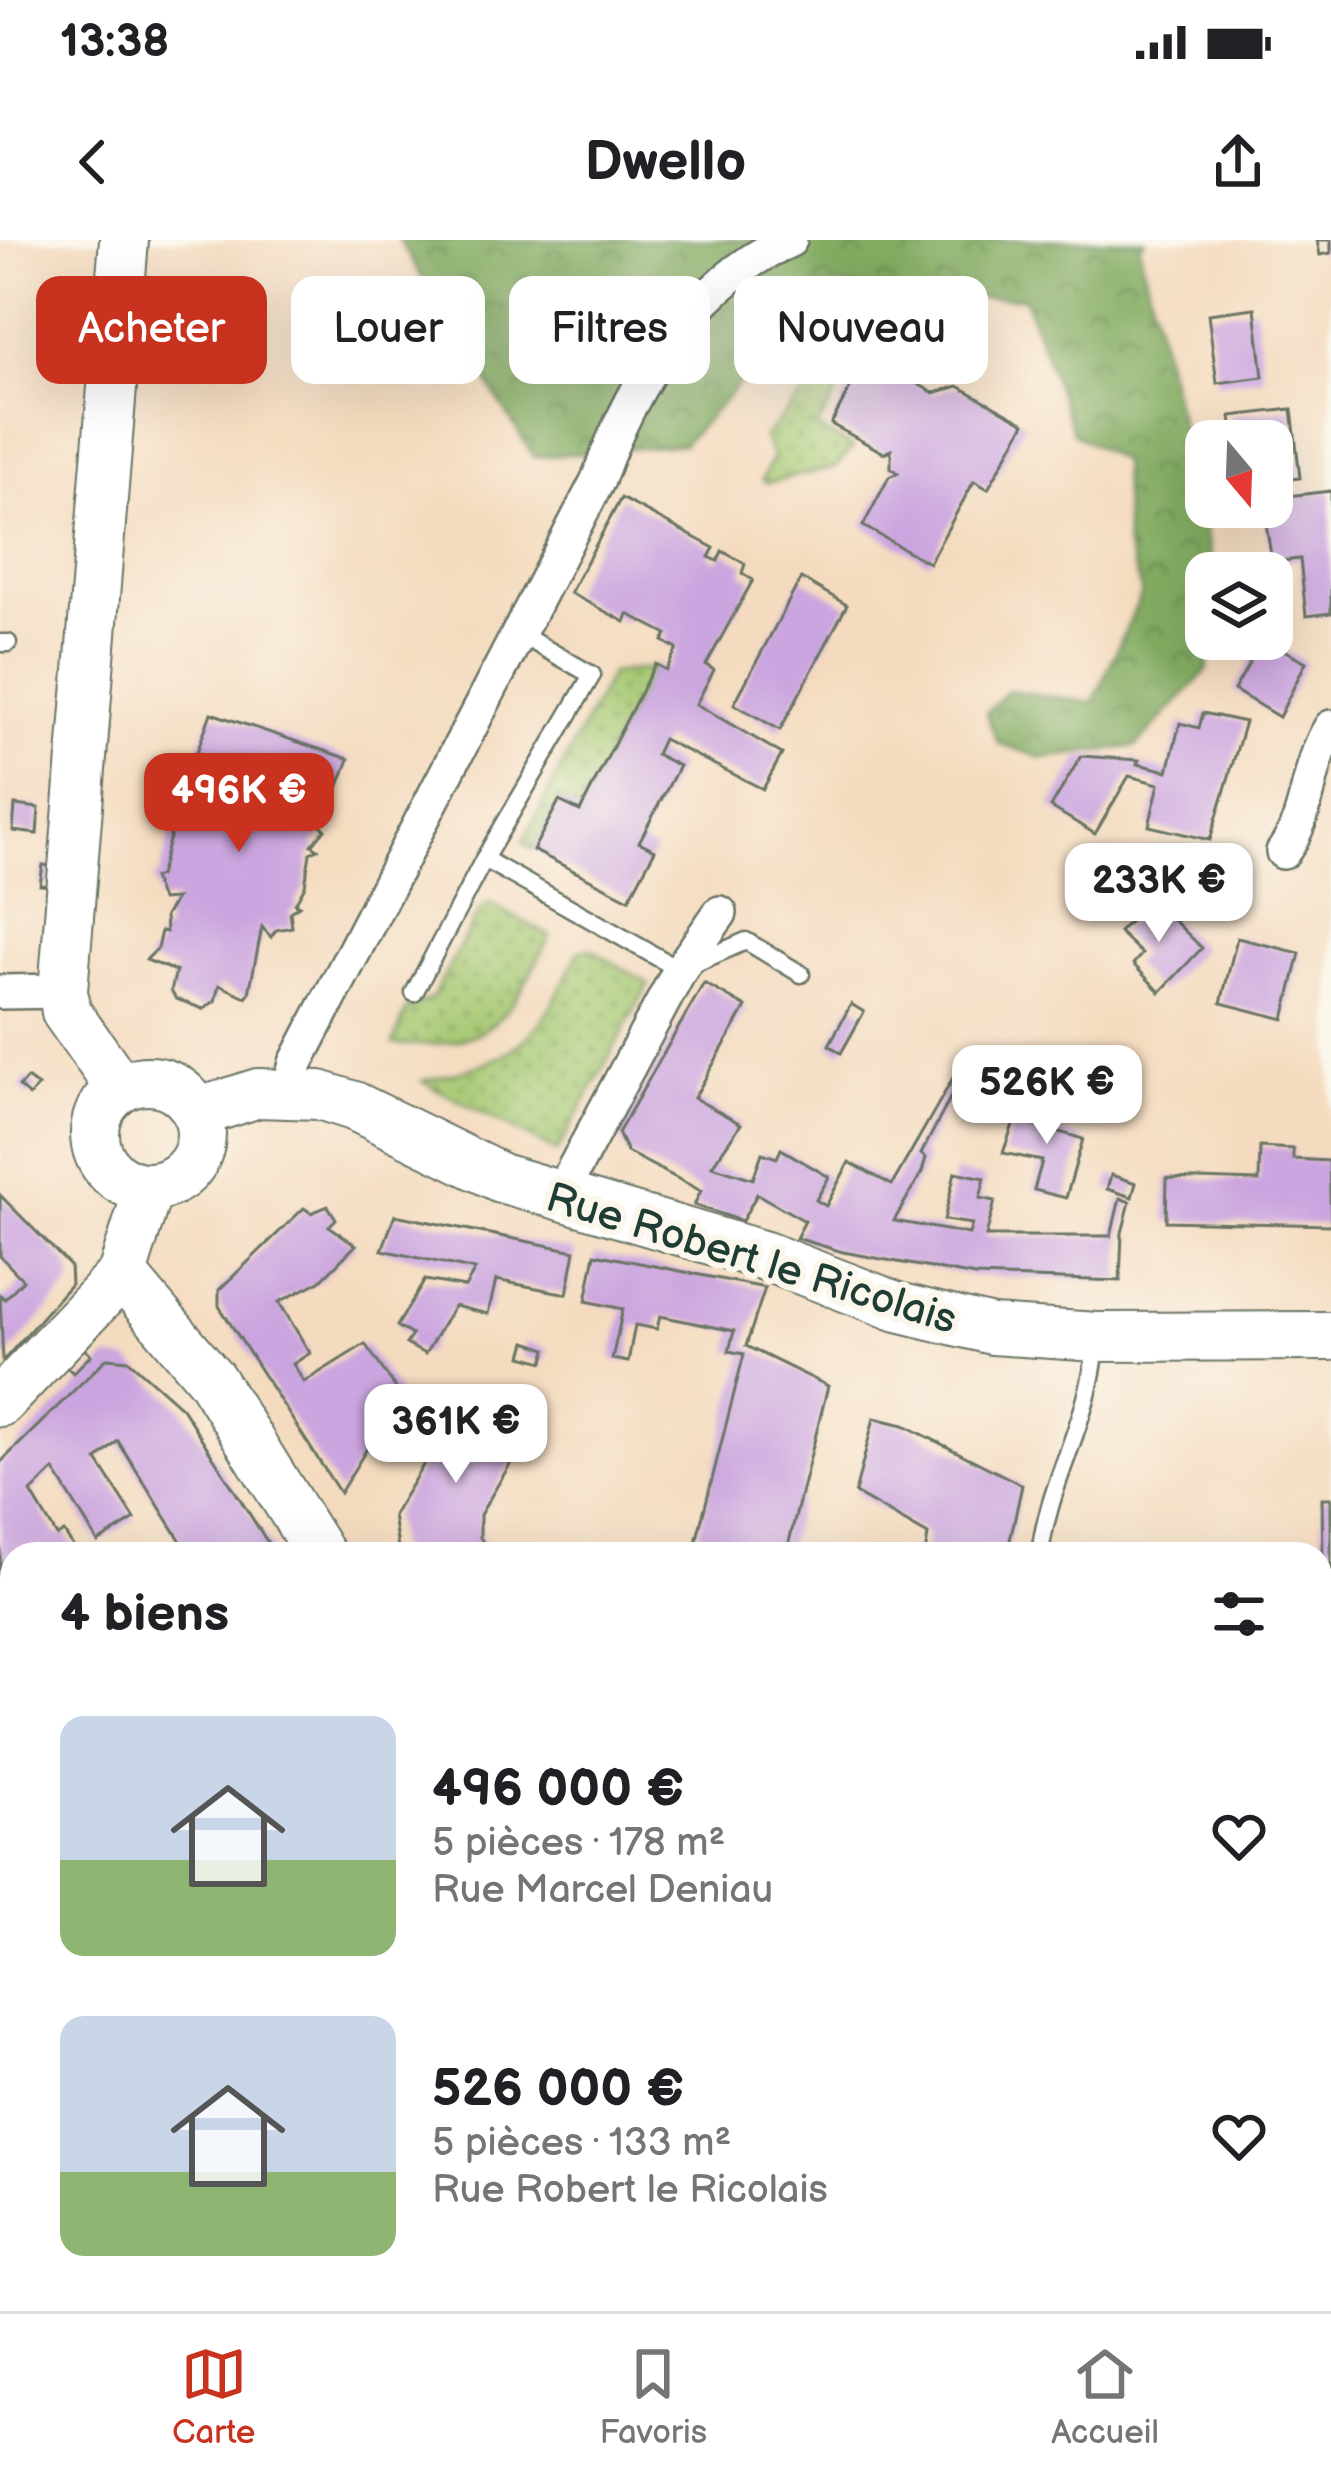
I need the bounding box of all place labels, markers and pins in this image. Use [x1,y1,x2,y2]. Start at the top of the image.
pin: 496K € [141,753,337,855]
pin: 233K € [1061,843,1257,945]
pin: 526K € [949,1045,1145,1147]
pin: 361K € [358,1384,554,1486]

